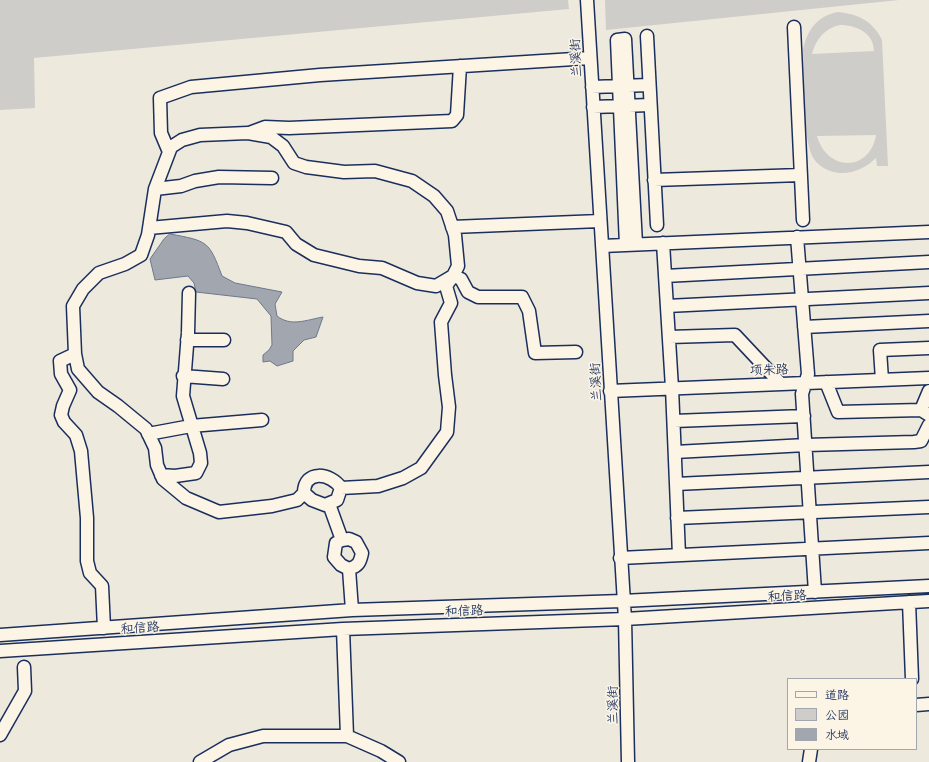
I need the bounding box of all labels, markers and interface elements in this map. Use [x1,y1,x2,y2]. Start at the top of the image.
street label: 兰溪街 [567,38,585,78]
street label: 兰溪街 [587,362,605,402]
street label: 项朱路 [749,362,789,378]
street label: 和信路 [767,587,807,605]
street label: 和信路 [444,603,484,619]
street label: 和信路 [120,619,160,637]
legend [787,678,917,750]
street label: 兰溪街 [605,685,621,725]
text: 道路 [825,686,849,702]
text: 公园 [825,706,849,722]
text: 水域 [825,726,849,742]

